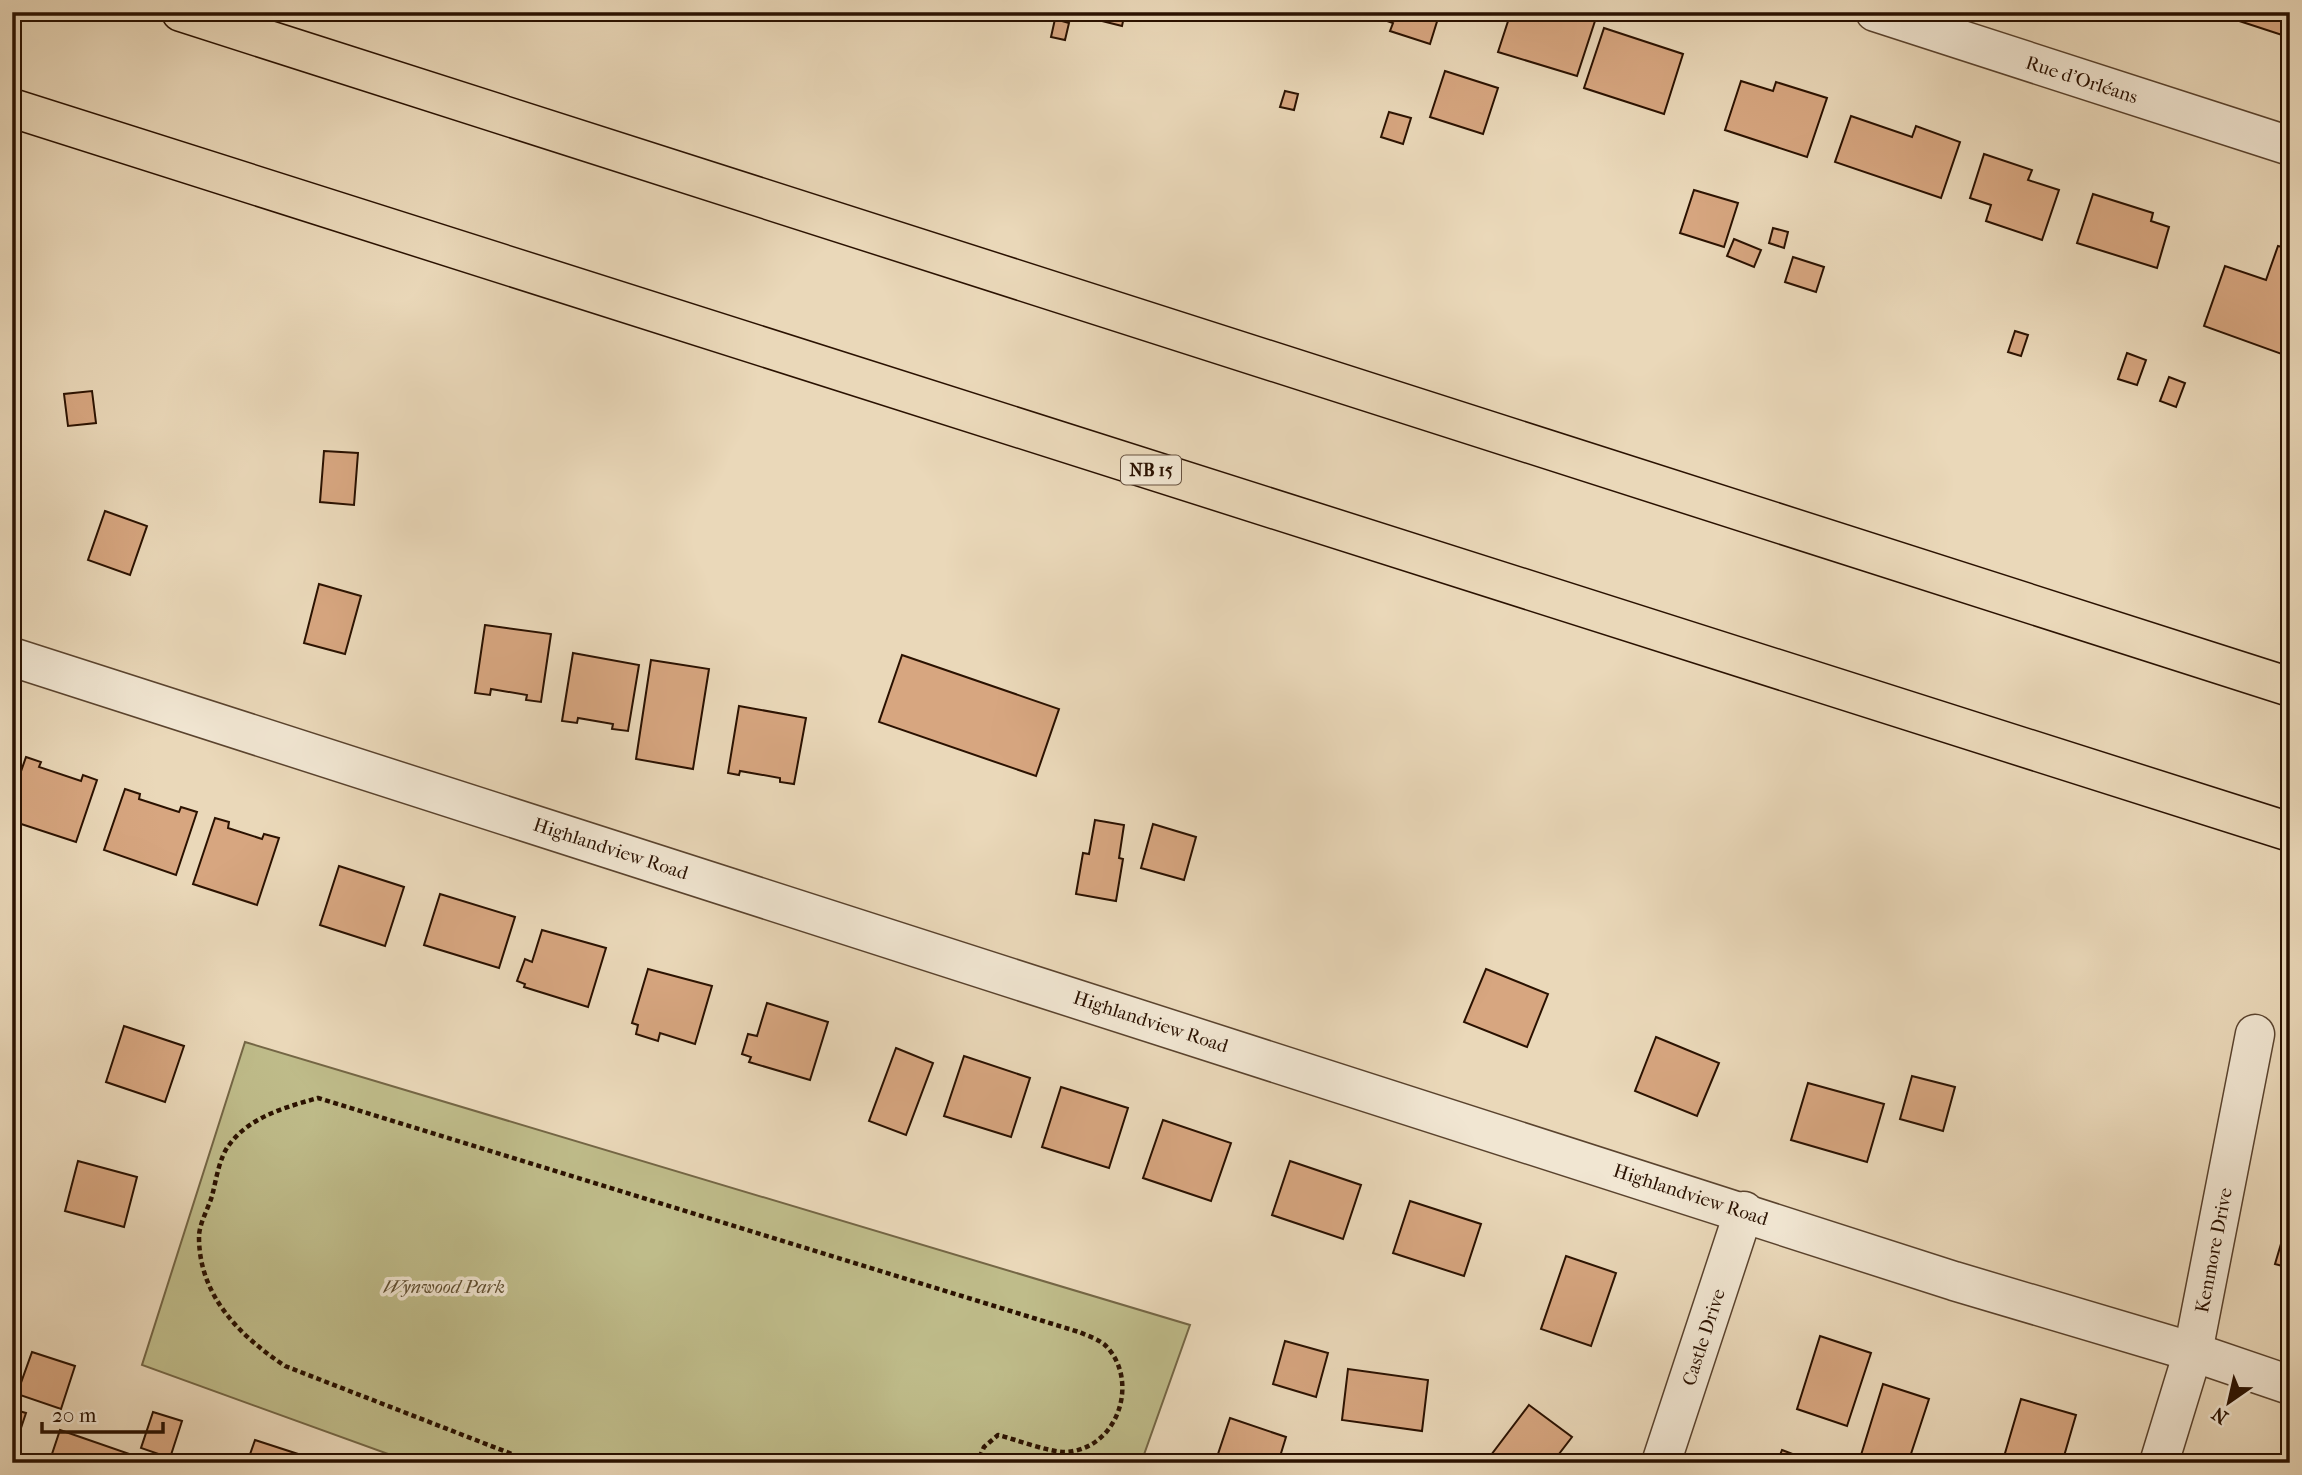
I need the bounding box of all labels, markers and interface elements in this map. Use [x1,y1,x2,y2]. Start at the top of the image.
street label: Rue d'Orléans [2023,52,2140,108]
road number: NB 15 [1121,456,1181,484]
street label: Highlandview Road [531,814,691,885]
street label: Highlandview Road [1071,987,1231,1058]
street label: Highlandview Road [1611,1160,1771,1231]
street label: Kenmore Drive [2191,1186,2237,1315]
park label: Wynwood Park [383,1276,505,1298]
street label: Castle Drive [1678,1286,1730,1388]
north arrow [2194,1366,2264,1436]
scale bar [42,1391,163,1435]
text: N [2207,1402,2232,1428]
text: 20 m [52,1403,97,1427]

